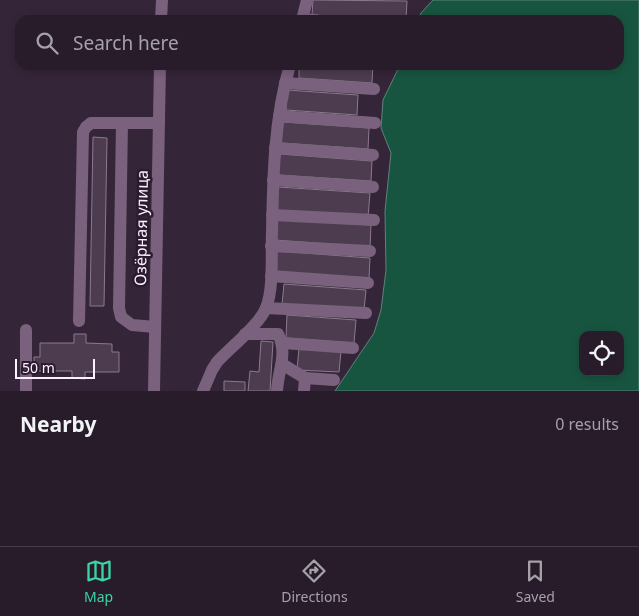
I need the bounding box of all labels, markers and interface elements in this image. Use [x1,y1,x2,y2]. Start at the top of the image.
search box [15,15,624,70]
icon: search [33,29,61,57]
text: Search here [73,30,179,56]
street label: Озёрная улица [129,170,153,286]
map controls [579,331,624,376]
button: locate [579,331,624,376]
scale bar [15,356,95,379]
text: 50 m [22,358,55,377]
text: Nearby [20,410,96,438]
text: 0 results [555,413,619,435]
tab: Map [84,557,113,606]
tab: Directions [281,557,348,606]
tab: Saved [516,557,555,606]

